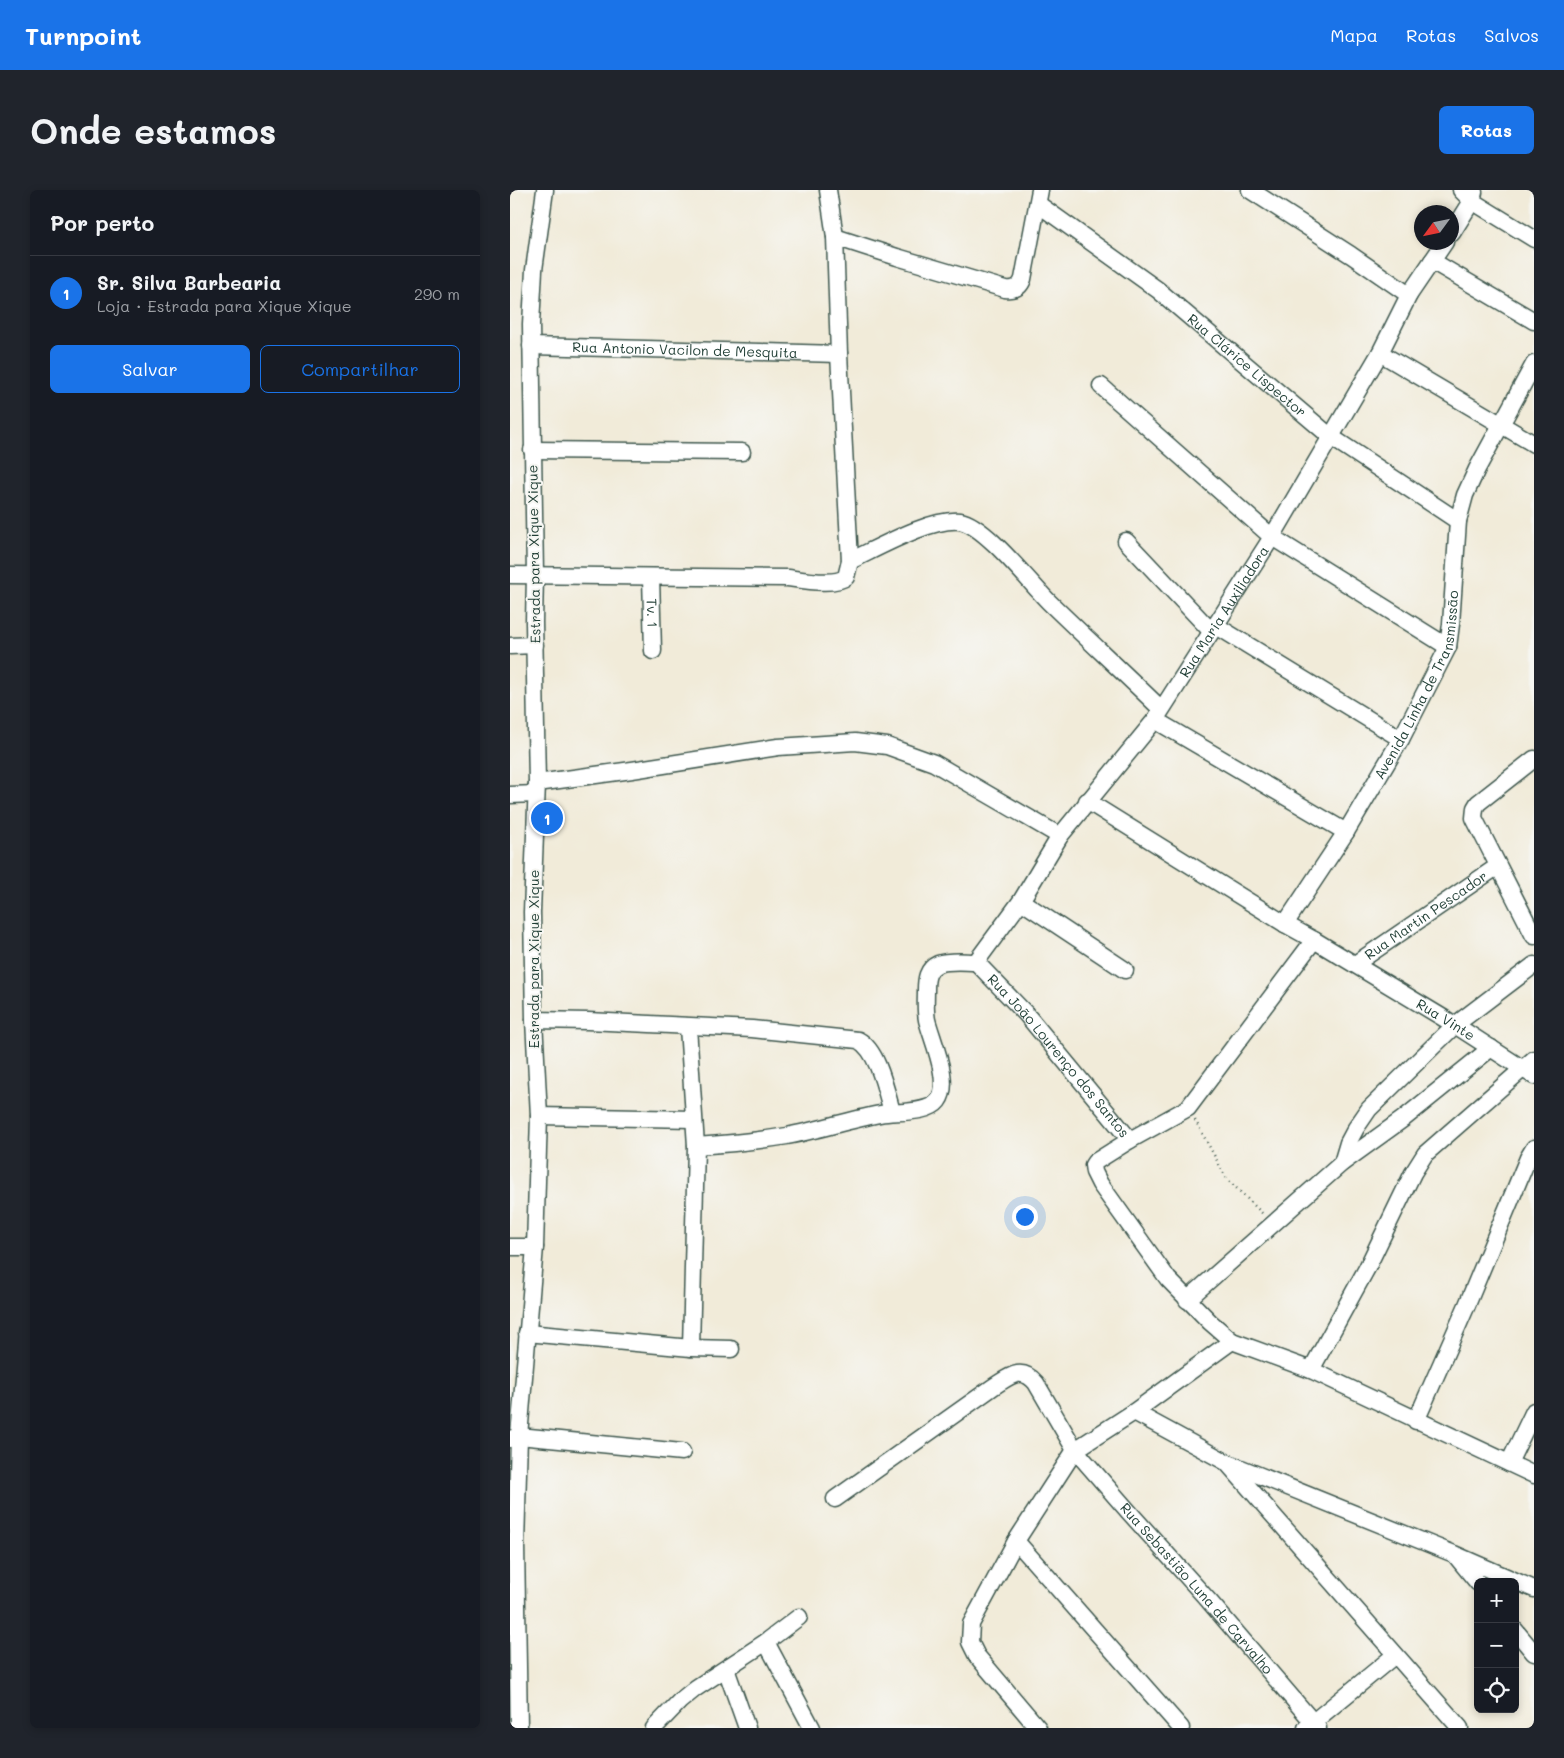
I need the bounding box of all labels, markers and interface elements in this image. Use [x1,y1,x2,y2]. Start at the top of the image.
text: Turnpoint [25,20,141,51]
text: Mapa [1330,23,1378,47]
text: Rotas [1406,23,1456,47]
text: Salvos [1484,23,1539,47]
button: Rotas [1439,106,1534,154]
text: Onde estamos [30,107,276,153]
north arrow [1414,205,1459,250]
text: Por perto [50,209,154,236]
text: Sr. Silva Barbearia [97,270,281,295]
text: 1 [62,283,70,304]
text: 290 m [414,283,460,304]
text: Loja · Estrada para Xique Xique [97,295,352,316]
street label: Rua Clárice Lispector [1184,309,1310,421]
street label: Rua Antonio Vacilon de Mesquita [572,337,798,362]
button: Salvar [50,345,250,393]
button: Compartilhar [260,345,460,393]
street label: Estrada para Xique Xique [522,465,545,643]
street label: Rua Maria Auxiliadora [1175,542,1273,681]
street label: Avenida Linha de Transmissão [1369,590,1462,782]
street label: Tv. 1 [643,598,662,628]
pin: 1 [531,799,563,837]
street label: Rua Martin Pescador [1361,866,1491,964]
street label: Estrada para Xique Xique [524,870,543,1048]
street label: Rua João Lourenço dos Santos [984,970,1134,1141]
street label: Rua Vinte [1413,994,1479,1045]
your location [1012,1204,1038,1230]
street label: Rua Sebastião Luna de Carvalho [1116,1498,1278,1678]
map controls [1474,1578,1519,1713]
button: + [1474,1578,1519,1623]
button: − [1474,1623,1519,1668]
button: locate [1474,1668,1519,1713]

